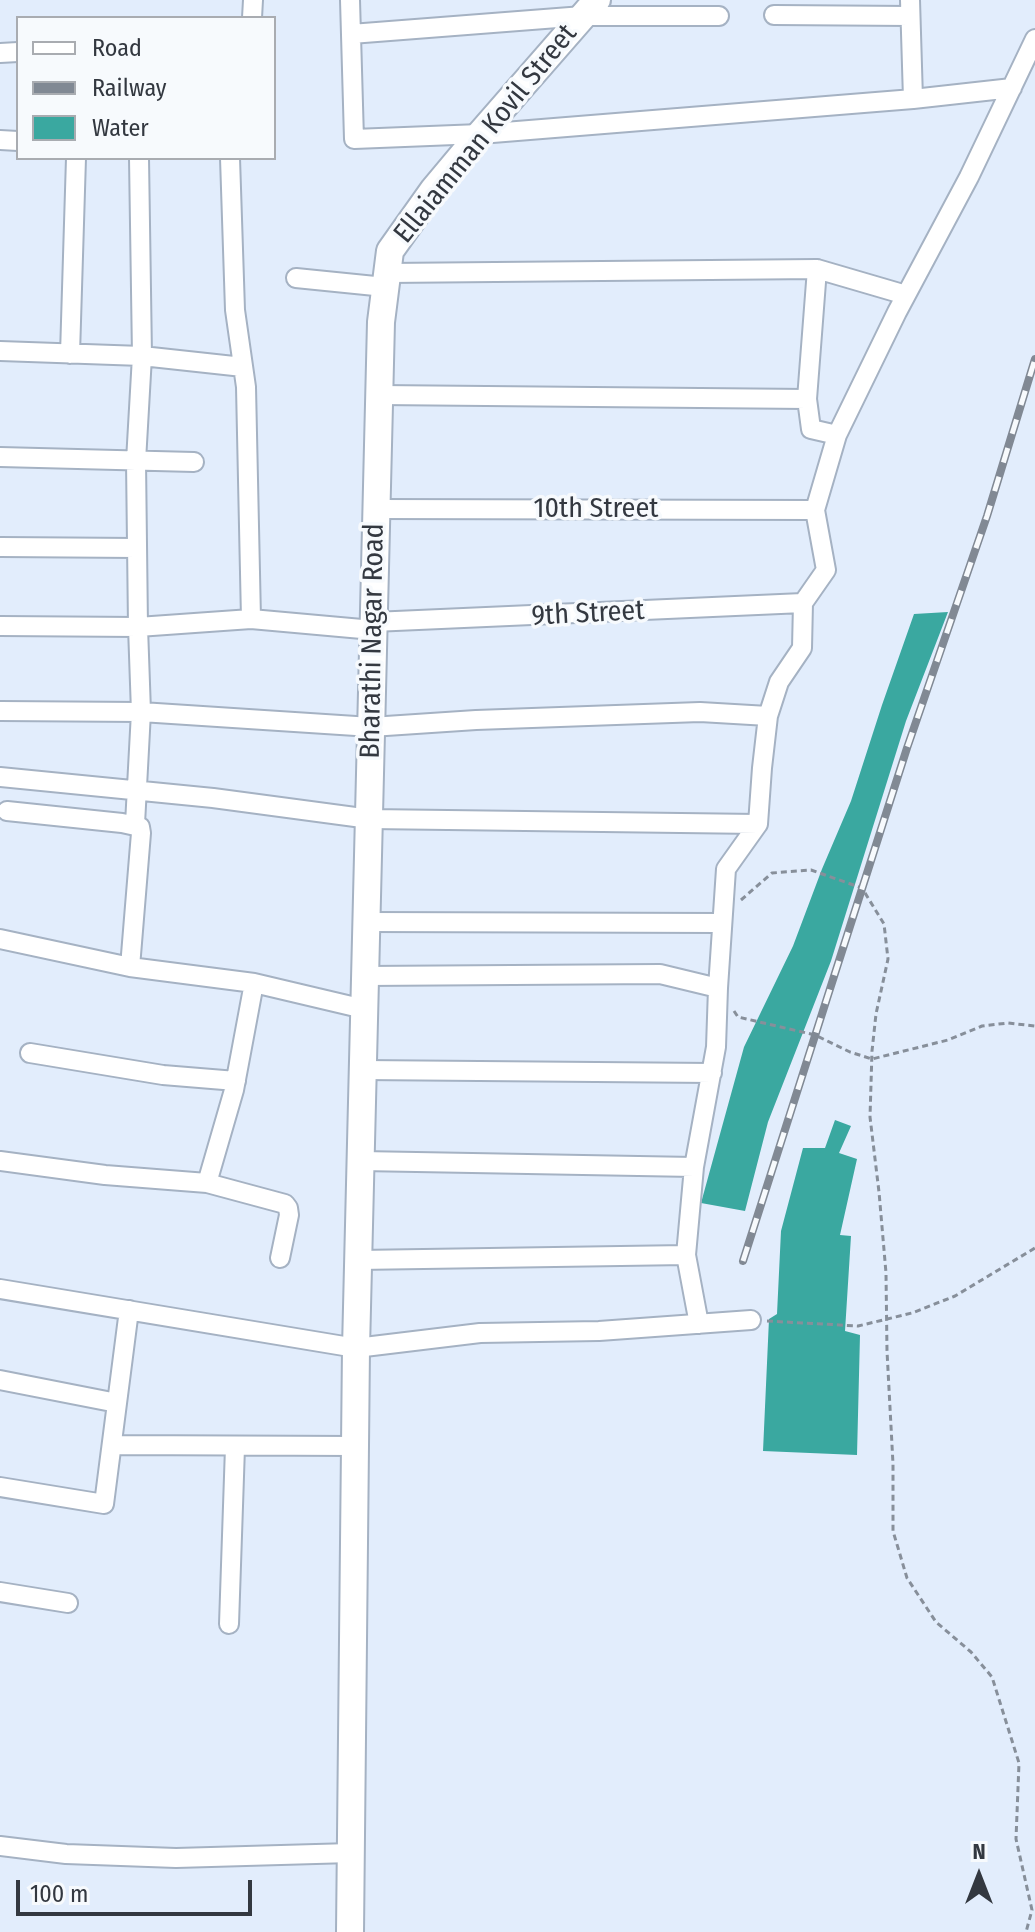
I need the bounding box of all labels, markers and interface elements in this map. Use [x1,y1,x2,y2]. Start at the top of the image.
legend [16,16,276,160]
street label: Ellaiamman Kovil Street [387,18,585,250]
text: Road [92,34,142,62]
text: Railway [92,74,167,102]
text: Water [92,114,149,142]
street label: 10th Street [534,492,658,526]
street label: Bharathi Nagar Road [354,523,392,759]
street label: 9th Street [531,594,645,634]
north arrow [939,1836,1019,1916]
text: N [972,1838,986,1865]
scale bar [20,1864,256,1914]
text: 100 m [30,1880,88,1908]

